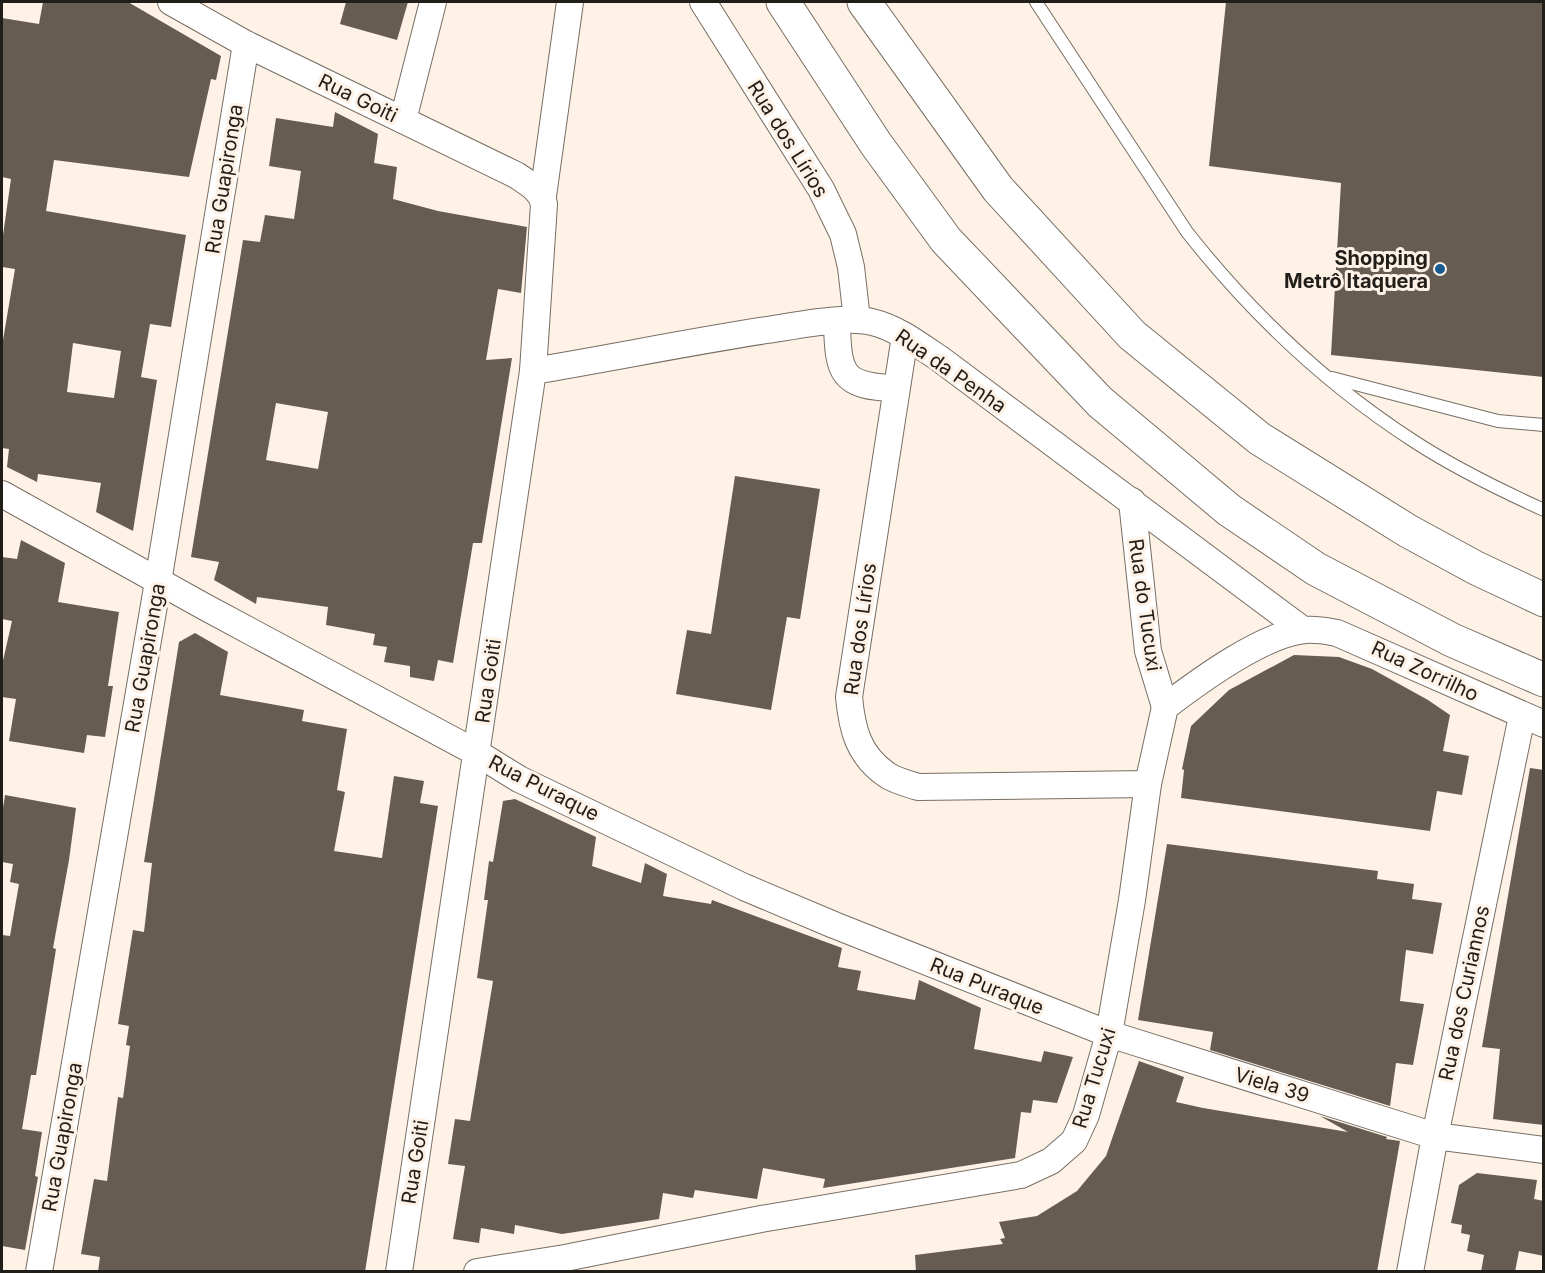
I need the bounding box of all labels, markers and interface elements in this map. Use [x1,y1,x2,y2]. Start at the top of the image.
street label: Rua Goiti [315,69,401,127]
street label: Rua dos Lírios [742,76,834,202]
street label: Rua Guapironga [200,102,248,256]
place label: Shopping Metrô Itaquera [1284,246,1428,293]
marker: Shopping Metrô Itaquera [1433,262,1447,276]
street label: Rua da Penha [891,324,1011,418]
street label: Rua do Tucuxi [1124,537,1166,673]
street label: Rua dos Lírios [839,561,881,697]
street label: Rua Guapironga [120,582,170,734]
street label: Rua Zorrilho [1368,636,1482,706]
street label: Rua Goiti [470,637,506,725]
street label: Rua Puraque [485,750,603,826]
street label: Rua dos Curiannos [1434,903,1494,1083]
street label: Rua Puraque [927,952,1047,1020]
street label: Rua Tucuxi [1067,1025,1121,1131]
street label: Rua Guapironga [37,1061,87,1213]
street label: Viela 39 [1232,1062,1312,1108]
street label: Rua Goiti [397,1118,433,1206]

